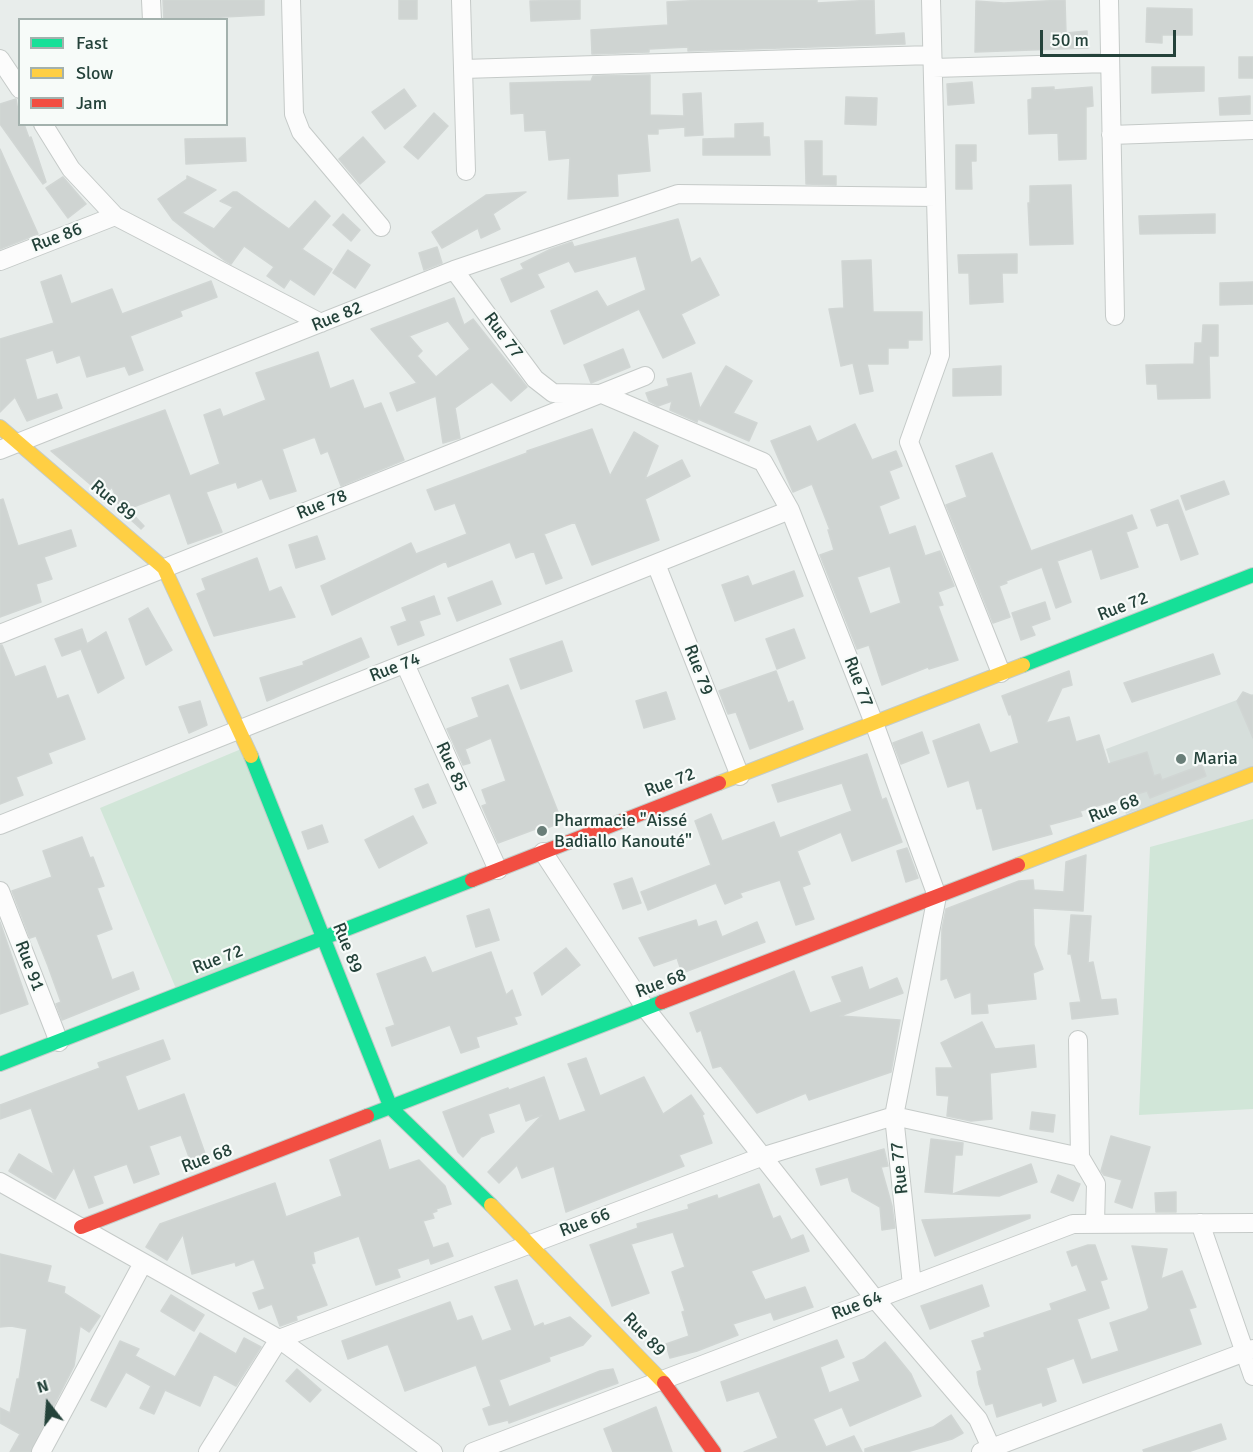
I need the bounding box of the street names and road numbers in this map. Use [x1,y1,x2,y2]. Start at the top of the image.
street label: Rue 86 [29,218,85,258]
street label: Rue 82 [309,297,365,337]
street label: Rue 77 [479,308,527,364]
street label: Rue 89 [86,476,140,526]
street label: Rue 78 [294,485,350,525]
street label: Rue 72 [1095,587,1151,627]
street label: Rue 79 [678,642,718,698]
street label: Rue 74 [367,648,423,688]
street label: Rue 77 [838,654,878,710]
street label: Rue 85 [430,739,472,795]
street label: Rue 72 [642,763,698,803]
street label: Rue 68 [1086,789,1142,829]
street label: Rue 89 [327,920,367,976]
street label: Rue 91 [9,938,49,994]
street label: Rue 72 [190,940,246,980]
street label: Rue 68 [633,964,689,1004]
street label: Rue 68 [179,1139,235,1179]
street label: Rue 77 [887,1141,913,1195]
street label: Rue 66 [557,1203,613,1243]
street label: Rue 64 [829,1286,885,1326]
street label: Rue 89 [618,1309,670,1361]

